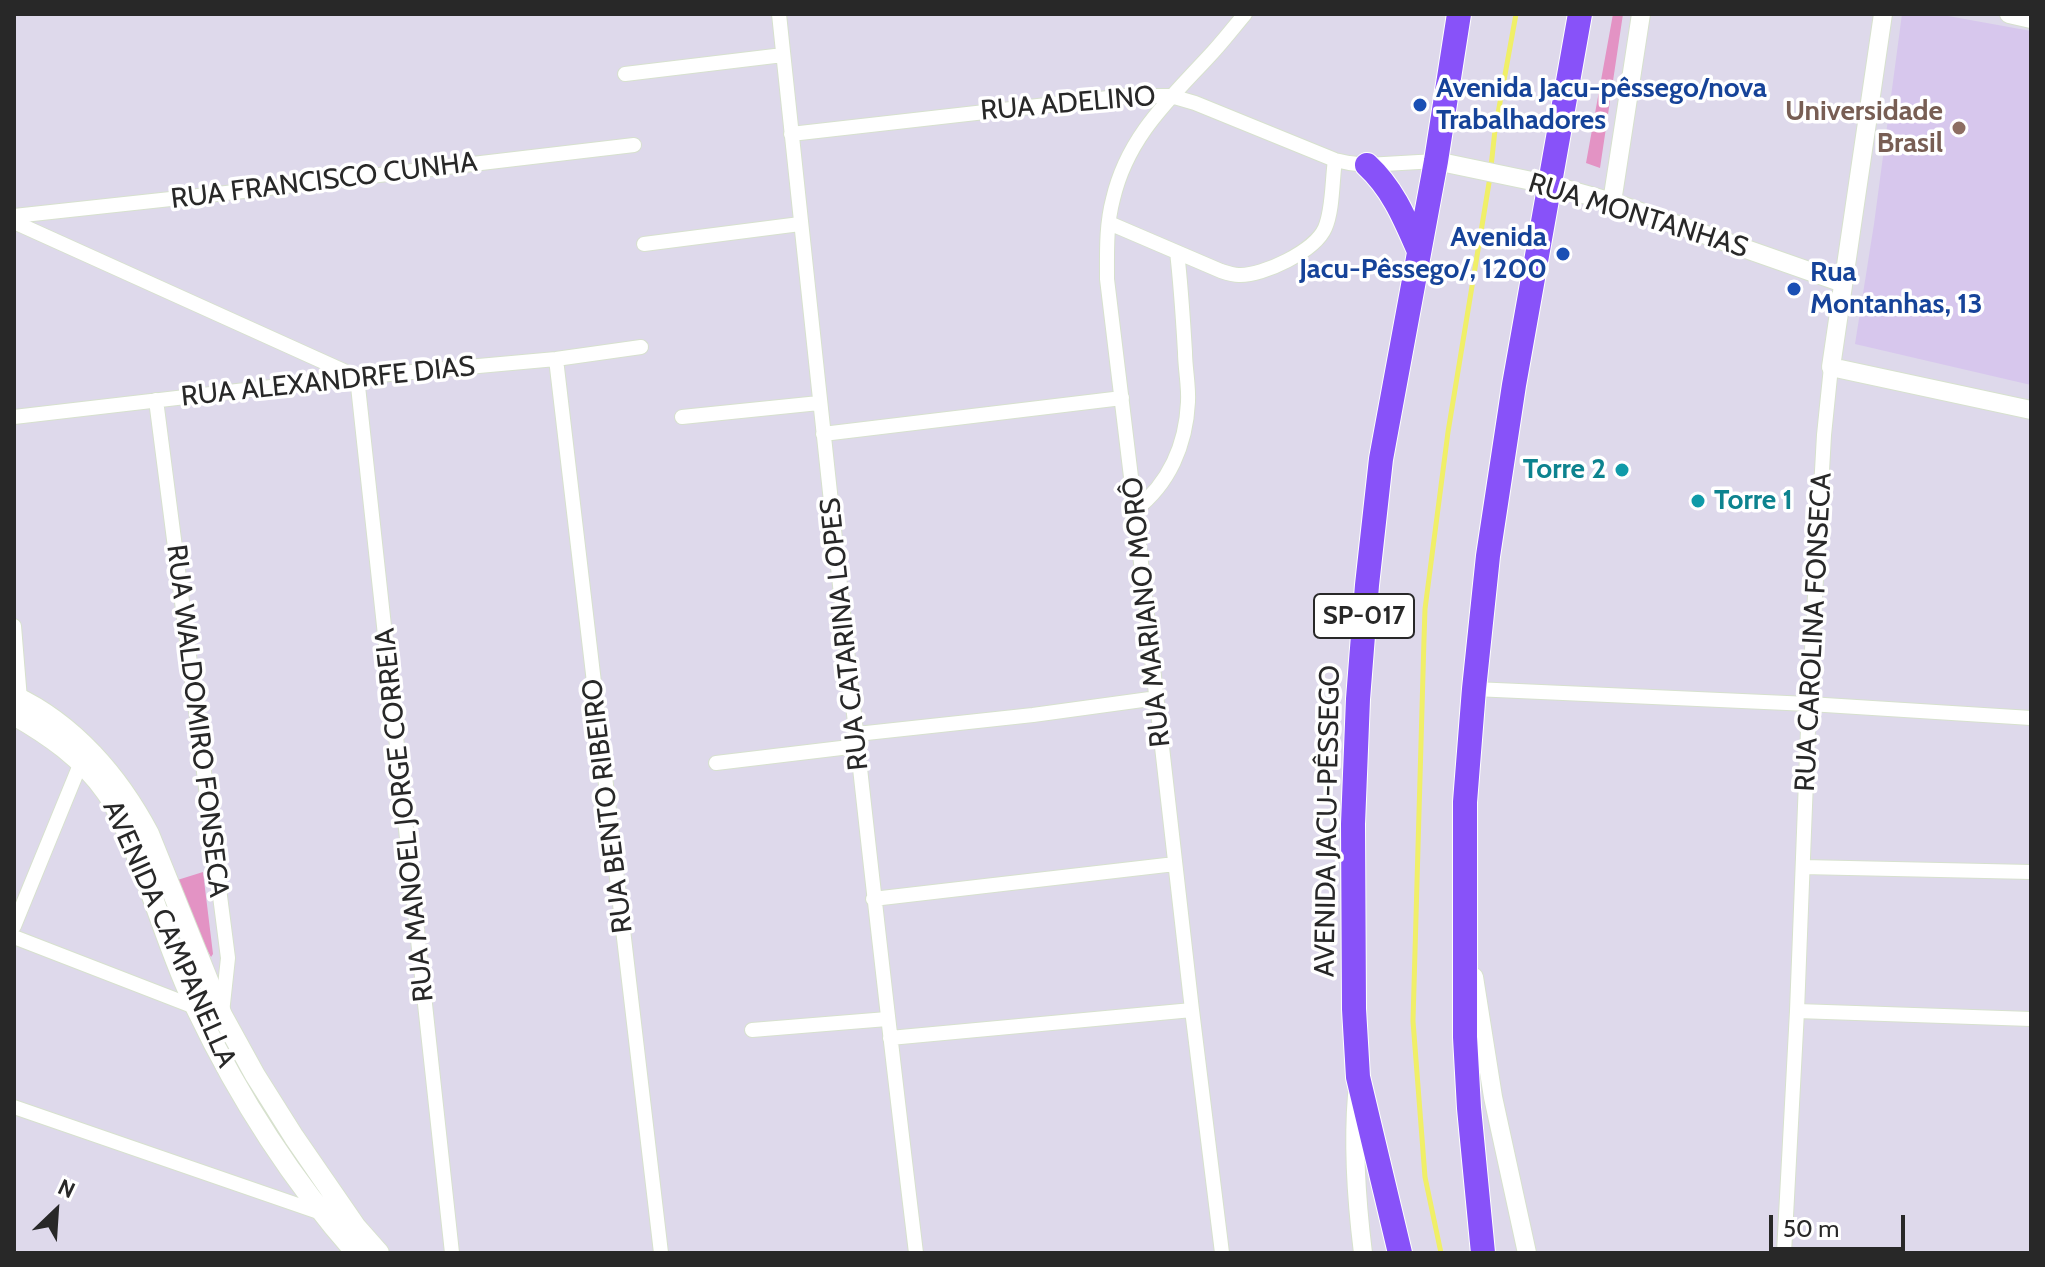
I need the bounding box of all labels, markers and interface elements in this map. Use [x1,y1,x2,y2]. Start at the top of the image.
place label: Avenida Jacu-pêssego/nova Trabalhadores [1436,72,1767,138]
street label: RUA ADELINO [979,80,1157,128]
place label: Universidade Brasil [1785,95,1943,161]
marker: Avenida Jacu-pêssego/nova Trabalhadores [1411,96,1429,114]
marker: Universidade Brasil [1950,119,1968,137]
street label: RUA FRANCISCO CUNHA [169,146,479,216]
street label: RUA MONTANHAS [1524,167,1752,265]
place label: Avenida Jacu-Pêssego/, 1200 [1299,221,1547,287]
marker: Avenida Jacu-Pêssego/, 1200 [1554,245,1572,263]
place label: Rua Montanhas, 13 [1810,256,1983,322]
marker: Rua Montanhas, 13 [1785,280,1803,298]
street label: RUA ALEXANDRFE DIAS [179,350,477,414]
place label: Torre 2 [1523,453,1606,487]
marker: Torre 2 [1613,461,1631,479]
street label: RUA CAROLINA FONSECA [1789,472,1839,792]
street label: RUA MARIANO MORÔ [1116,475,1178,749]
place label: Torre 1 [1714,484,1793,518]
marker: Torre 1 [1689,492,1707,510]
street label: RUA CATARINA LOPES [814,496,876,772]
street label: RUA WALDOMIRO FONSECA [159,543,235,899]
road number: SP-017 [1314,594,1414,638]
street label: RUA MANOEL JORGE CORREIA [369,626,441,1004]
street label: AVENIDA JACU-PÊSSEGO [1308,665,1348,977]
street label: RUA BENTO RIBEIRO [576,677,640,935]
street label: AVENIDA CAMPANELLA [95,795,243,1073]
north arrow [16,1171,96,1251]
text: N [54,1173,79,1204]
scale bar [1773,1199,1909,1249]
text: 50 m [1783,1214,1839,1243]

